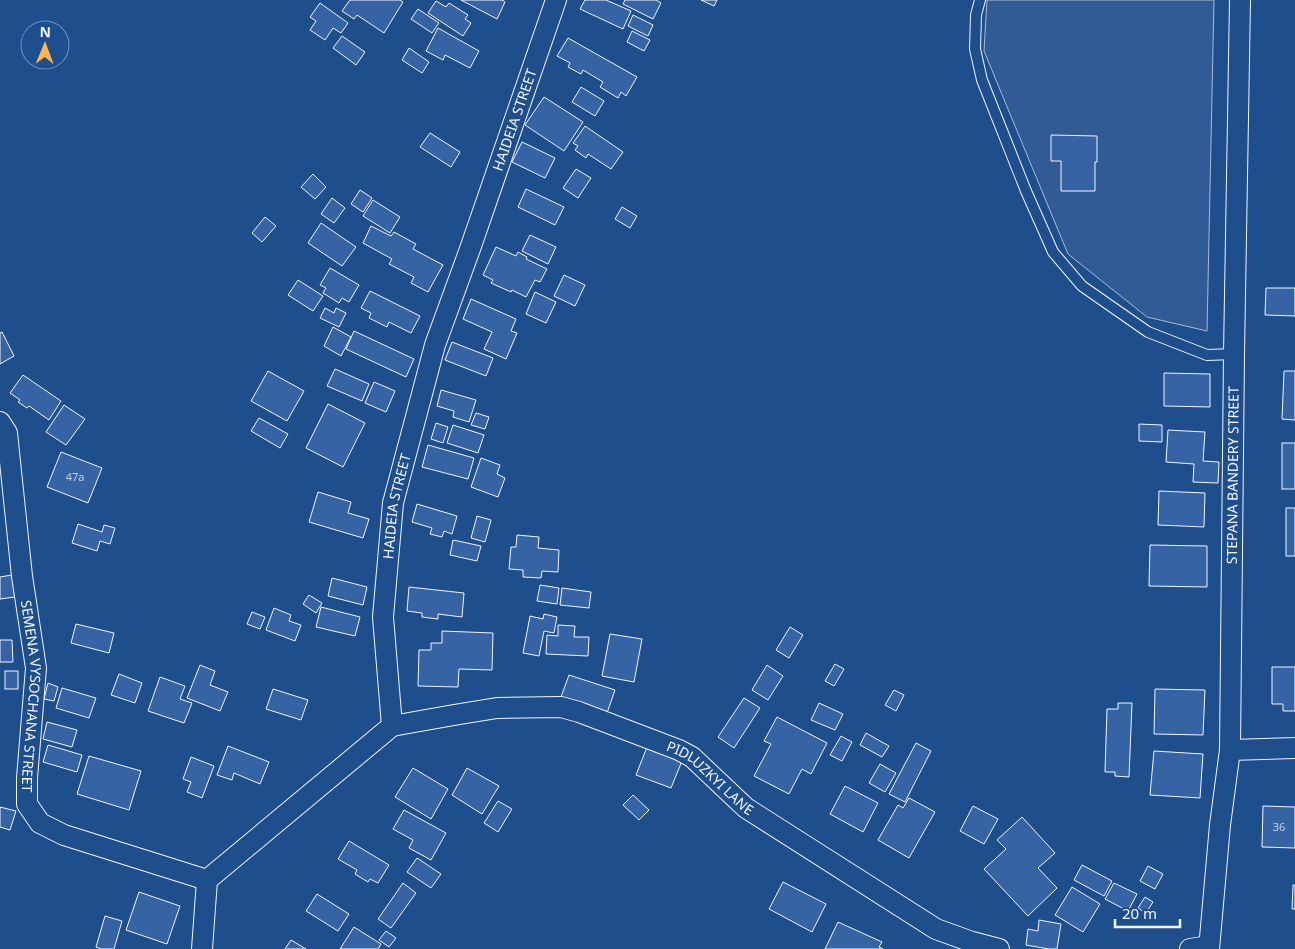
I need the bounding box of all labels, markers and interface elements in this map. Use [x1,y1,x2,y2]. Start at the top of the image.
north arrow [20,20,70,70]
text: N [39,22,51,41]
street label: HAIDEIA STREET [488,66,541,173]
street label: STEPANA BANDERY STREET [1222,386,1243,564]
street label: HAIDEIA STREET [378,451,415,560]
house number: 47а [66,469,84,484]
street label: SEMENA VYSOCHANA STREET [17,599,46,793]
street label: PIDLUZKYI LANE [664,736,757,819]
house number: 36 [1273,819,1285,834]
scale bar [1115,896,1180,928]
text: 20 m [1122,903,1157,923]

